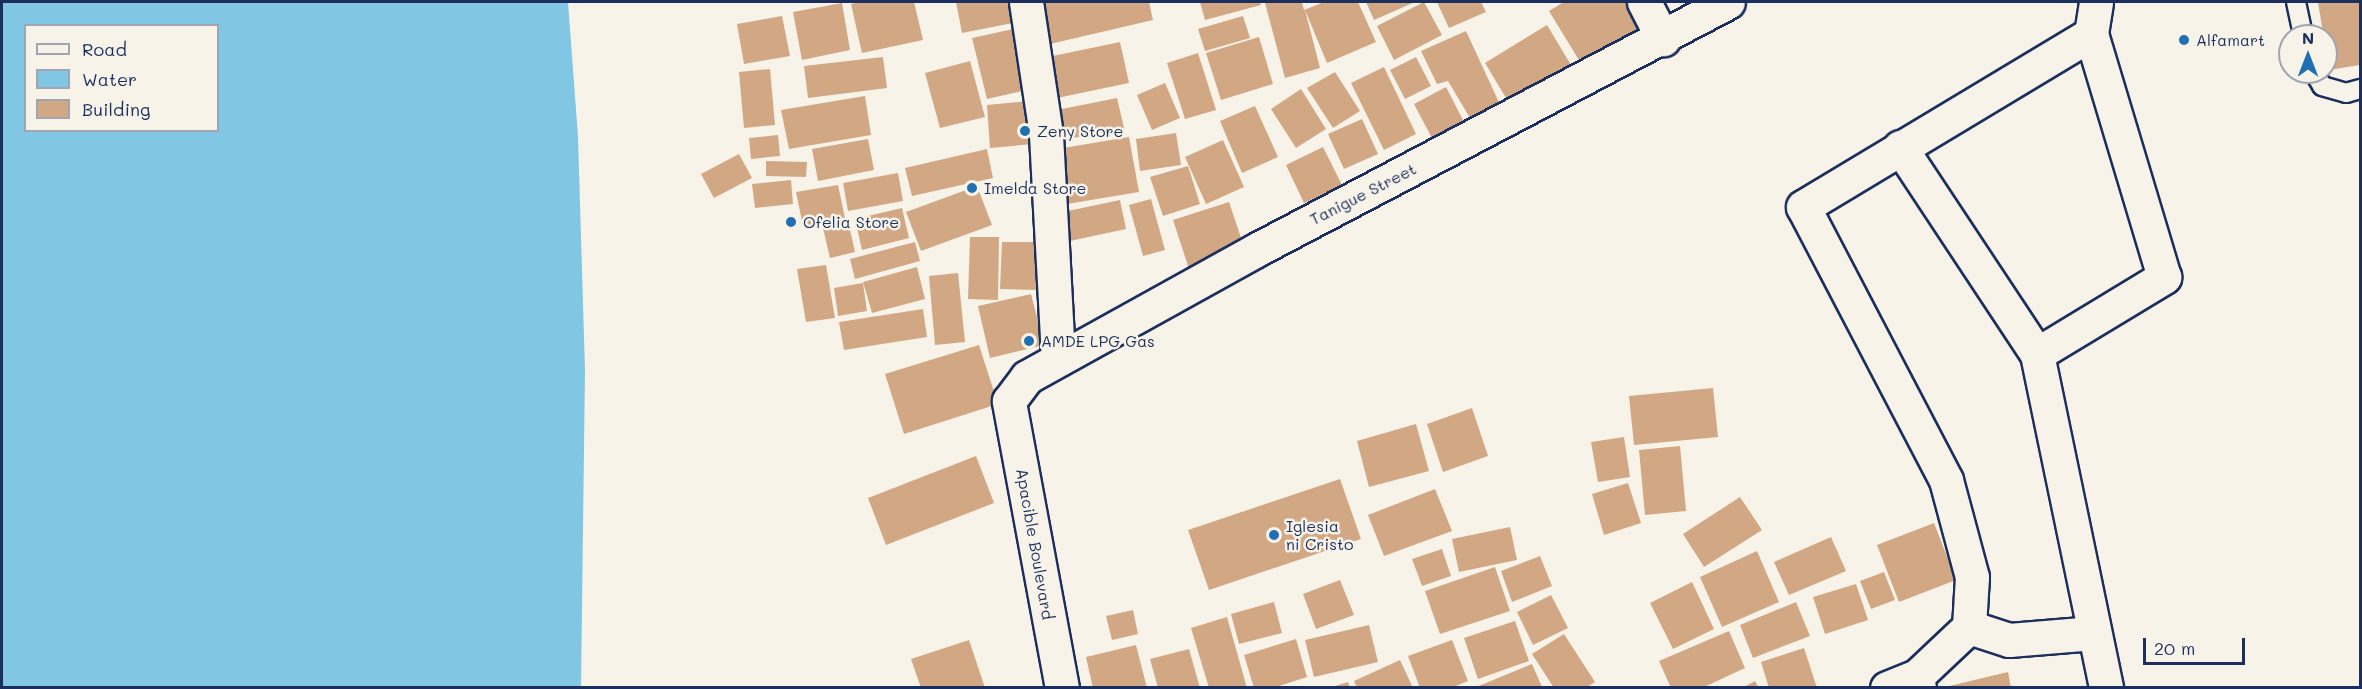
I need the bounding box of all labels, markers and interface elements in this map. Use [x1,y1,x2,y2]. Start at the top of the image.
legend [24,24,219,132]
north arrow [2278,24,2338,84]
text: N [2302,27,2314,48]
place label: Alfamart [2196,30,2265,50]
marker: Alfamart [2177,33,2191,47]
text: Road [82,37,127,61]
text: Water [82,67,137,91]
text: Building [82,97,150,121]
place label: Zeny Store [1037,121,1123,141]
marker: Zeny Store [1018,124,1032,138]
street label: Tanigue Street [1307,159,1419,229]
place label: Imelda Store [984,178,1086,198]
marker: Imelda Store [965,181,979,195]
place label: Ofelia Store [803,212,899,232]
marker: Ofelia Store [784,215,798,229]
place label: AMDE LPG Gas [1041,331,1155,351]
marker: AMDE LPG Gas [1022,334,1036,348]
street label: Apacible Boulevard [1012,467,1058,621]
place label: Iglesia ni Cristo [1286,516,1354,554]
marker: Iglesia ni Cristo [1267,528,1281,542]
scale bar [2146,626,2248,664]
text: 20 m [2154,636,2195,660]

